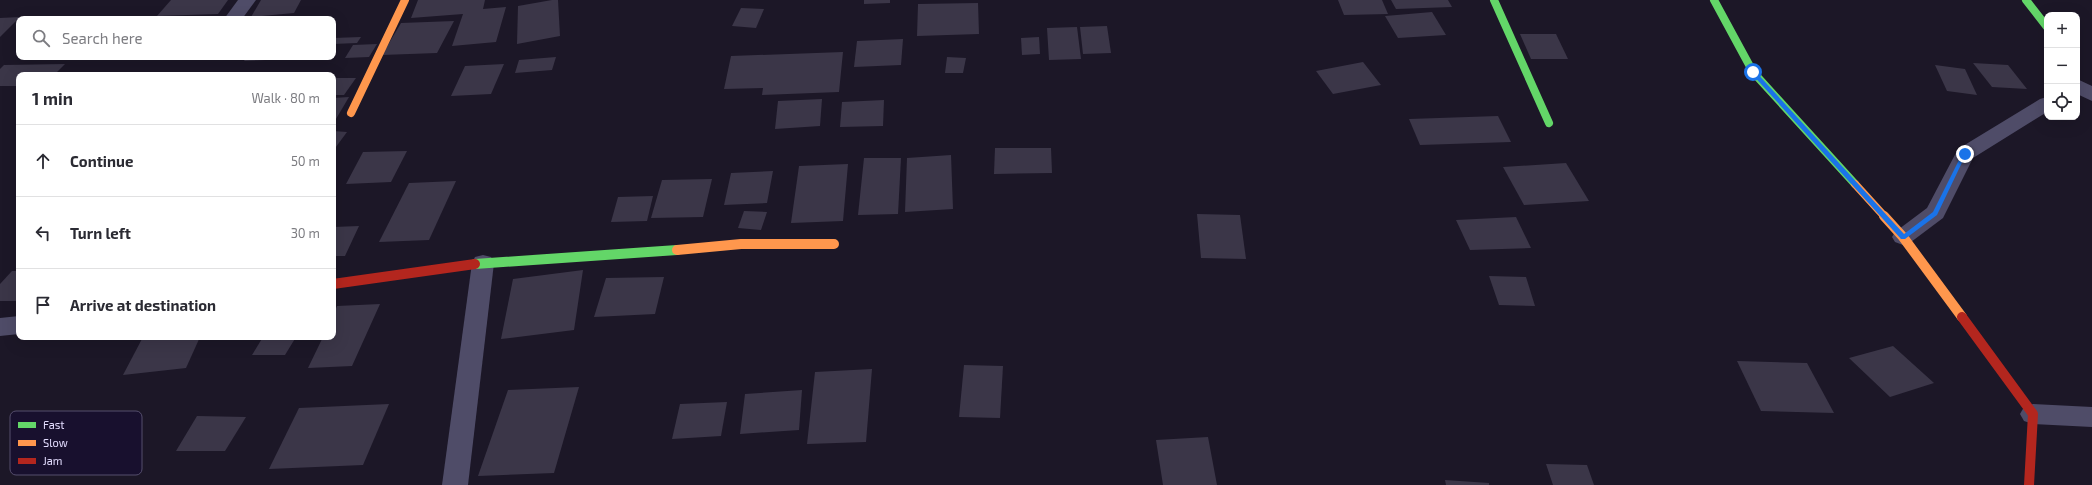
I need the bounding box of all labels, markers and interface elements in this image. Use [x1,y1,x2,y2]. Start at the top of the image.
map controls [2044,12,2080,120]
button: + [2044,12,2080,48]
search box [16,16,336,60]
icon: search [30,27,52,49]
text: Search here [62,29,143,47]
button: − [2044,48,2080,84]
route start [1744,63,1762,81]
button: locate [2044,84,2080,120]
text: 1 min [32,88,73,108]
text: Walk · 80 m [251,90,320,106]
route end [1956,145,1974,163]
icon: ahead [32,150,54,172]
text: Continue [70,152,133,170]
text: 50 m [291,153,320,169]
icon: left [32,222,54,244]
text: Turn left [70,224,131,242]
text: 30 m [291,225,320,241]
icon: arrive [32,294,54,316]
text: Arrive at destination [70,296,216,314]
legend [10,411,142,475]
text: Fast [43,418,65,431]
text: Slow [43,436,68,449]
text: Jam [43,454,62,467]

